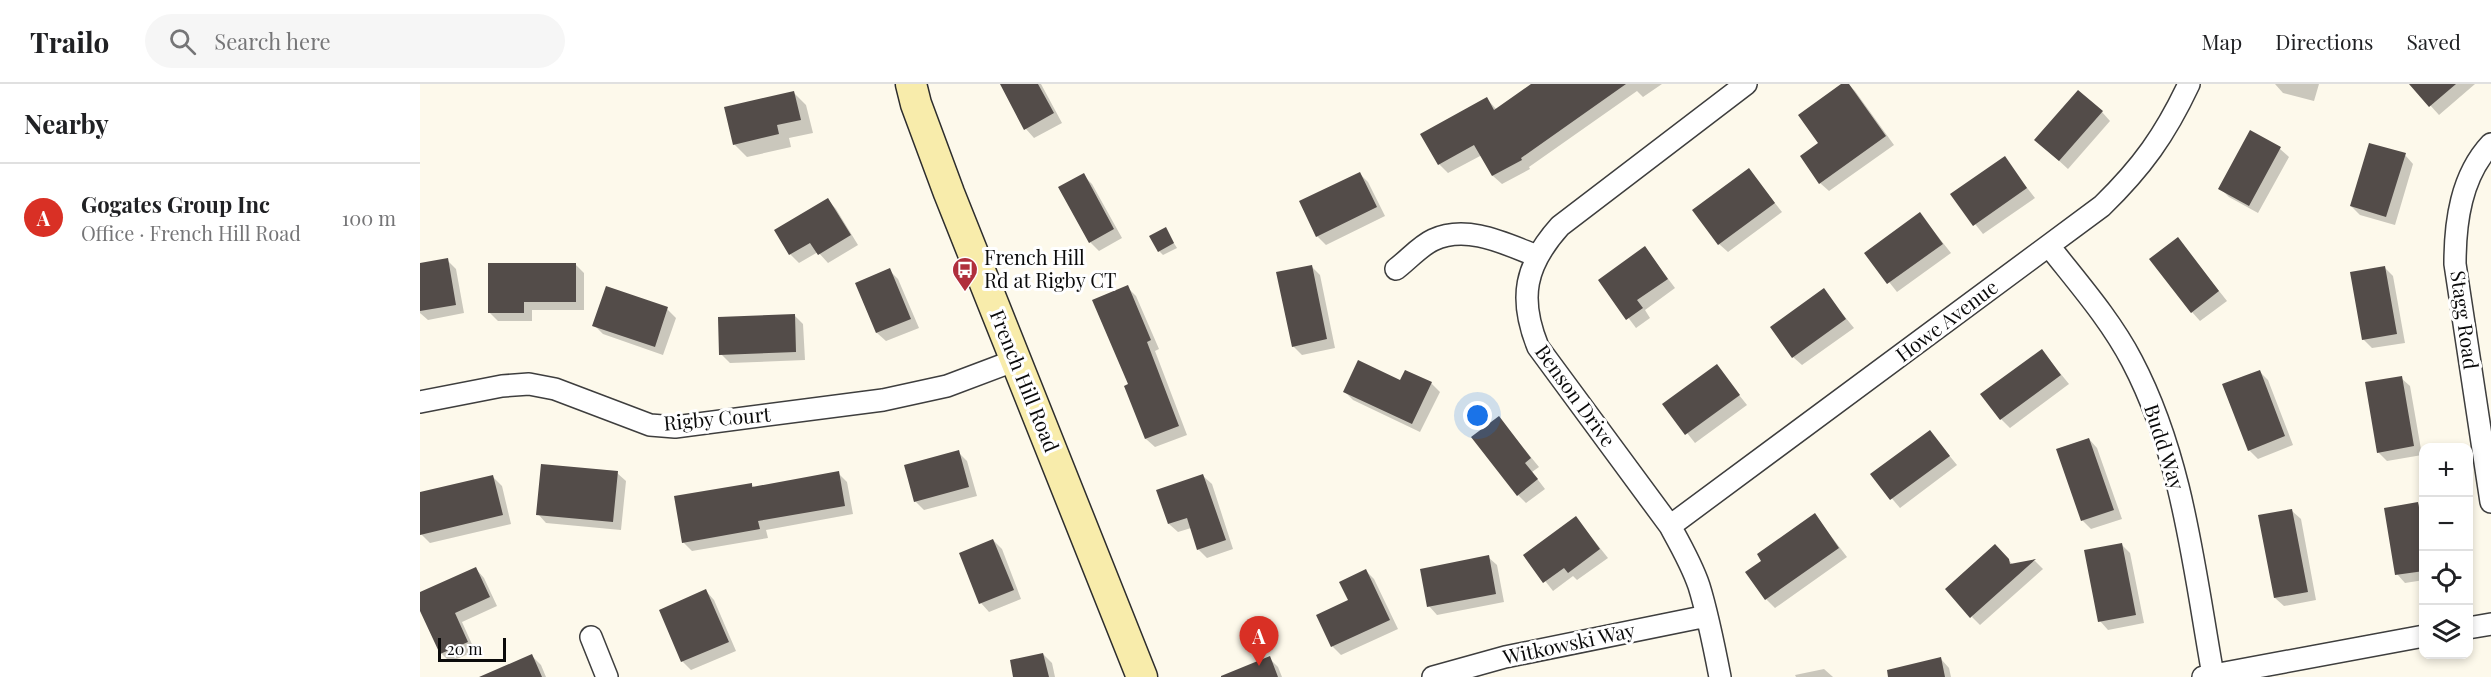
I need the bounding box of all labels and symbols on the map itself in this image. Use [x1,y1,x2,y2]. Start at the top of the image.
place label: French Hill Rd at Rigby CT [984,243,1116,293]
bus stop icon: French Hill Rd at Rigby CT [950,255,980,293]
street label: Stagg Road [2445,269,2486,371]
street label: Howe Avenue [1890,273,2003,367]
street label: French Hill Road [985,305,1066,456]
street label: Benson Drive [1530,339,1622,452]
street label: Rigby Court [662,399,772,436]
street label: Budd Way [2139,400,2192,493]
your location [1463,401,1492,430]
street label: Witkowski Way [1499,615,1637,670]
pin: A [1240,616,1278,666]
scale bar [438,635,506,662]

